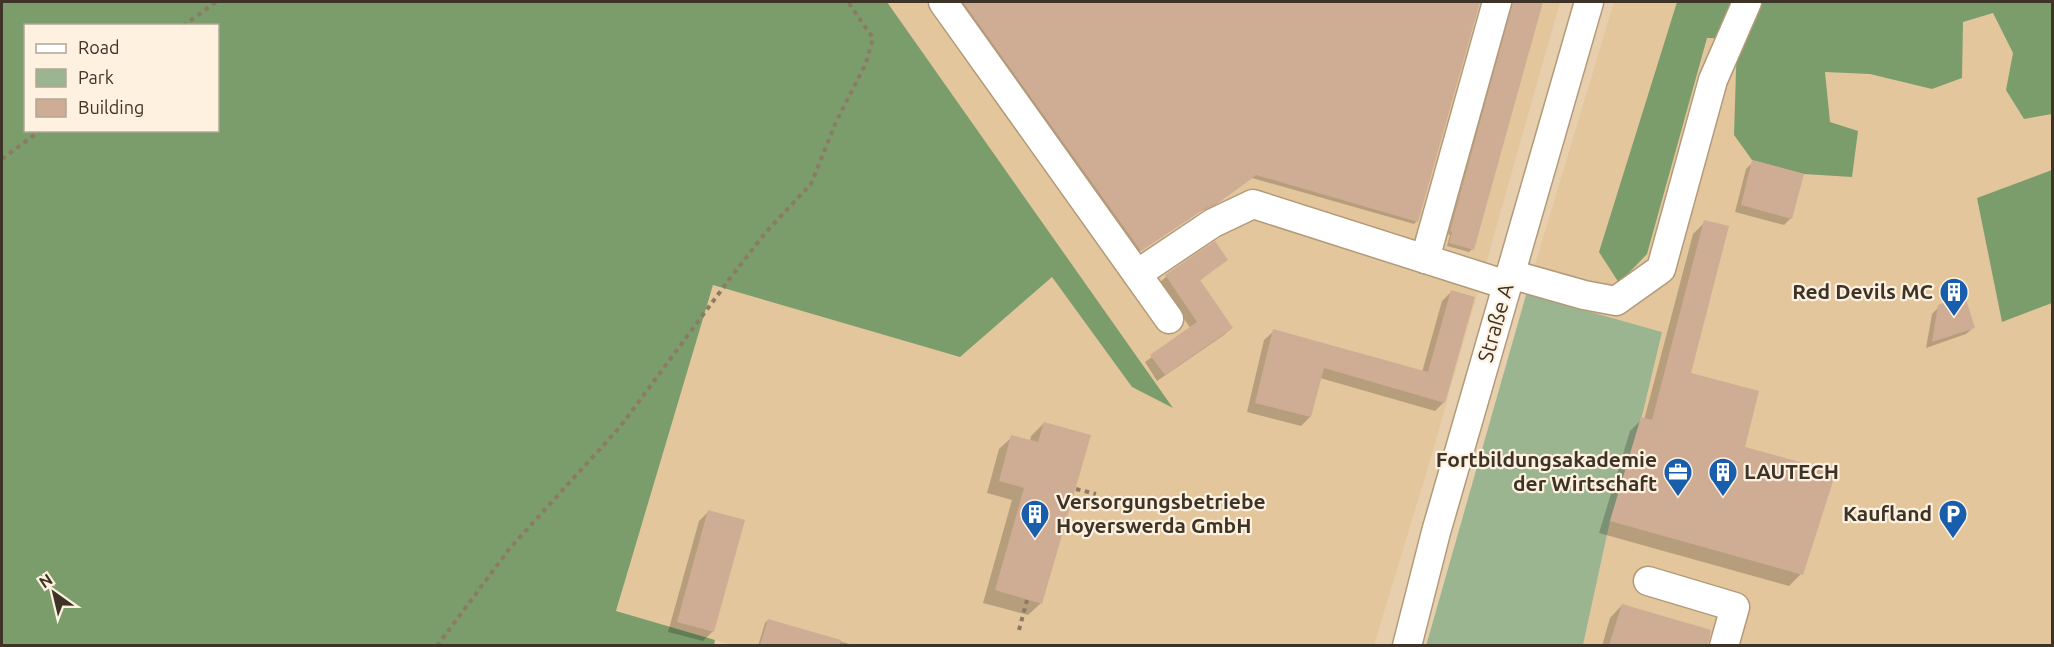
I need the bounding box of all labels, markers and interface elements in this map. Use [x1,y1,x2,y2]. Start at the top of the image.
legend [24,24,219,132]
text: Road [78,37,120,57]
text: Park [78,67,114,87]
text: Building [78,97,144,117]
building icon: Red Devils MC [1938,276,1970,318]
place label: Red Devils MC [1792,279,1933,303]
street label: Straße A [1472,280,1518,365]
place label: Fortbildungsakademie der Wirtschaft [1436,447,1657,495]
office icon: Fortbildungsakademie der Wirtschaft [1662,456,1694,498]
building icon: LAUTECH [1707,456,1739,498]
place label: LAUTECH [1744,459,1839,483]
place label: Versorgungsbetriebe Hoyerswerda GmbH [1056,489,1266,537]
building icon: Versorgungsbetriebe Hoyerswerda GmbH [1019,498,1051,540]
parking icon: Kaufland [1937,498,1969,540]
place label: Kaufland [1843,501,1932,525]
north arrow [24,563,84,623]
text: N [36,570,56,591]

